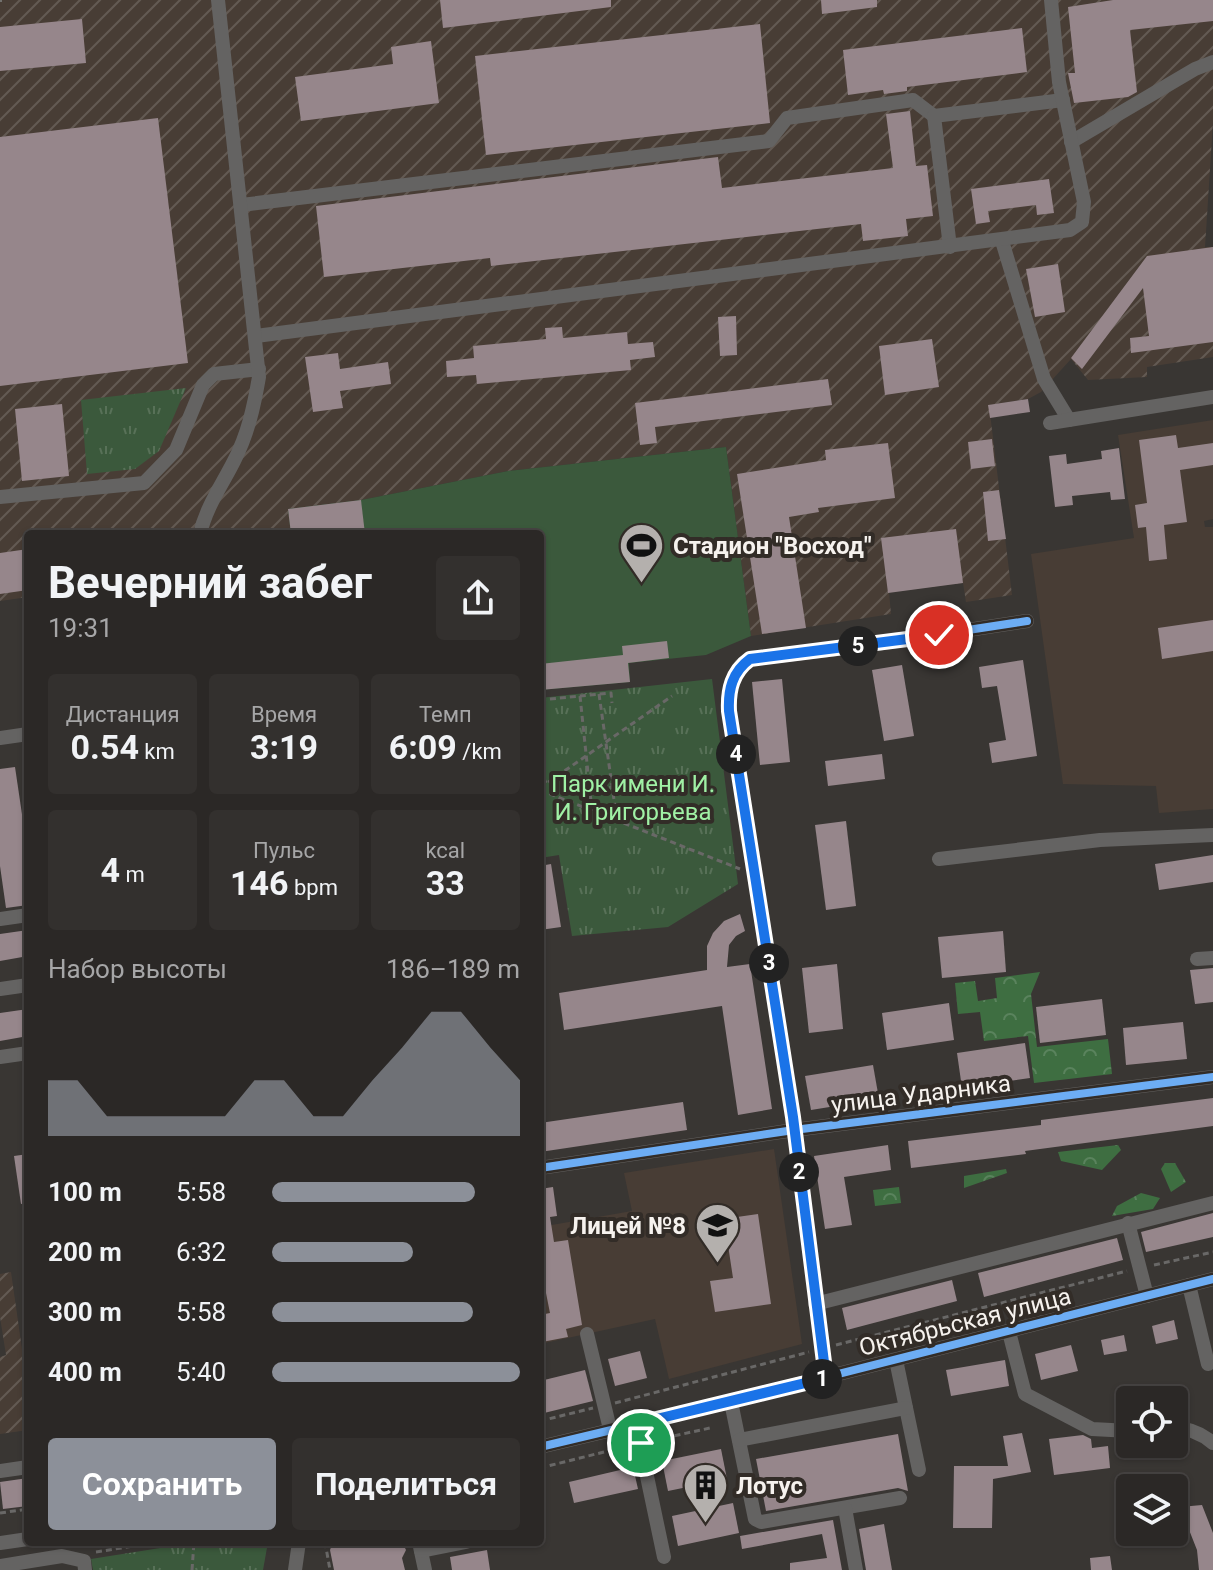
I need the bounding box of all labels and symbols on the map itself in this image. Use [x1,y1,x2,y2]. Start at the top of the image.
sports icon: Стадион "Восход" [618,522,666,585]
place label: Стадион "Восход" [673,532,872,560]
pin [905,601,973,669]
pin: 5 [838,626,878,666]
pin: 4 [716,734,756,774]
park label: Парк имени И. И. Григорьева [551,770,715,826]
pin: 3 [749,943,789,983]
street label: улица Ударника [830,1069,1012,1119]
pin: 2 [779,1152,819,1192]
school or university icon: Лицей №8 [693,1202,741,1265]
place label: Лицей №8 [570,1212,686,1240]
street label: Октябрьская улица [856,1282,1074,1362]
pin: 1 [802,1359,842,1399]
pin [607,1409,675,1477]
building icon: Лотус [681,1462,729,1525]
place label: Лотус [736,1472,803,1500]

